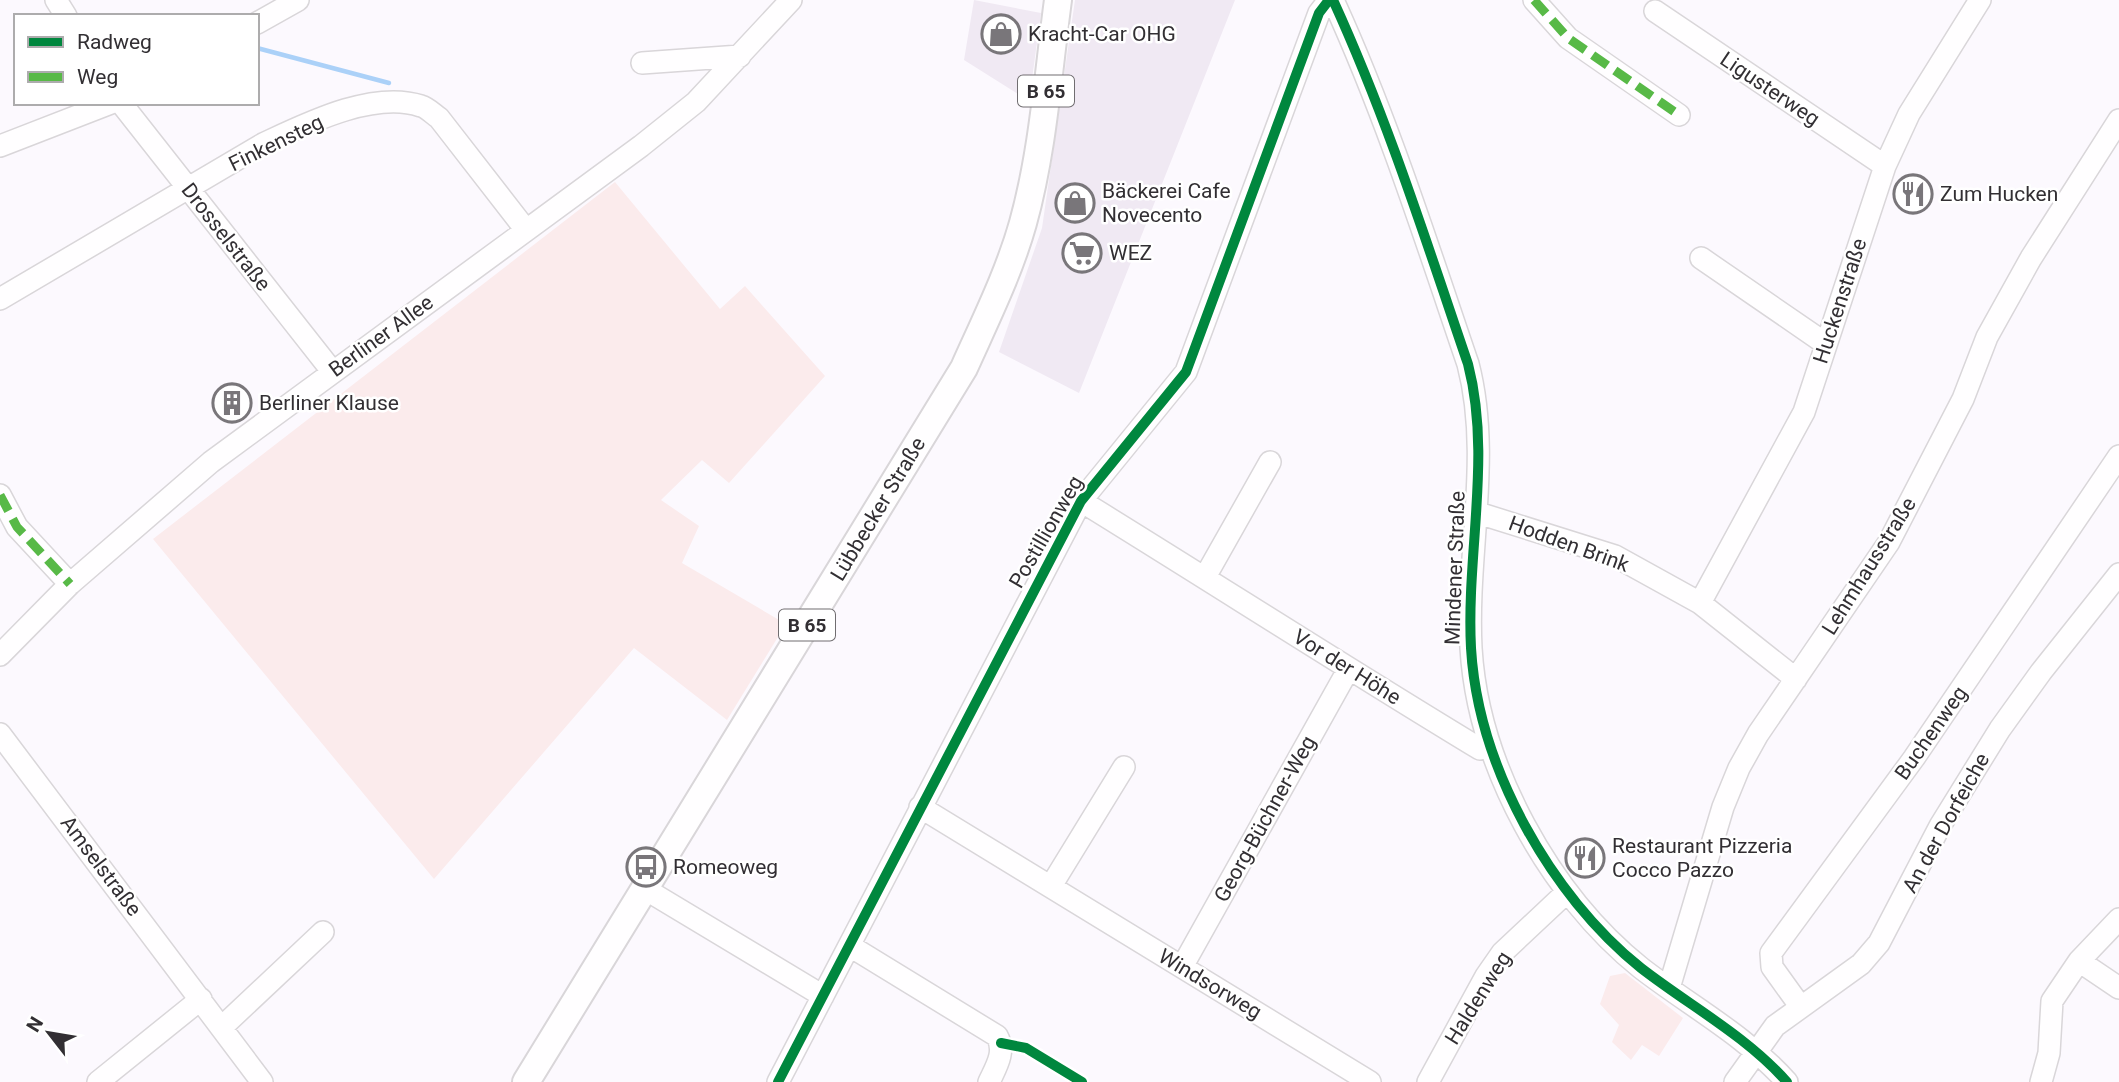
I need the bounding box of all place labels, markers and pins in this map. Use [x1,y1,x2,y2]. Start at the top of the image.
shop icon: Kracht-Car OHG [980,13,1022,55]
place label: Kracht-Car OHG [1028,22,1176,46]
restaurant icon: Zum Hucken [1892,173,1934,215]
place label: Bäckerei Cafe Novecento [1102,179,1231,227]
shop icon: Bäckerei Cafe Novecento [1054,182,1096,224]
place label: Zum Hucken [1940,182,2058,206]
supermarket icon: WEZ [1061,232,1103,274]
place label: WEZ [1109,241,1152,265]
building icon: Berliner Klause [211,382,253,424]
place label: Berliner Klause [259,391,399,415]
place label: Restaurant Pizzeria Cocco Pazzo [1612,834,1792,882]
restaurant icon: Restaurant Pizzeria Cocco Pazzo [1564,837,1606,879]
bus stop icon: Romeoweg [625,846,667,888]
place label: Romeoweg [673,855,778,879]

